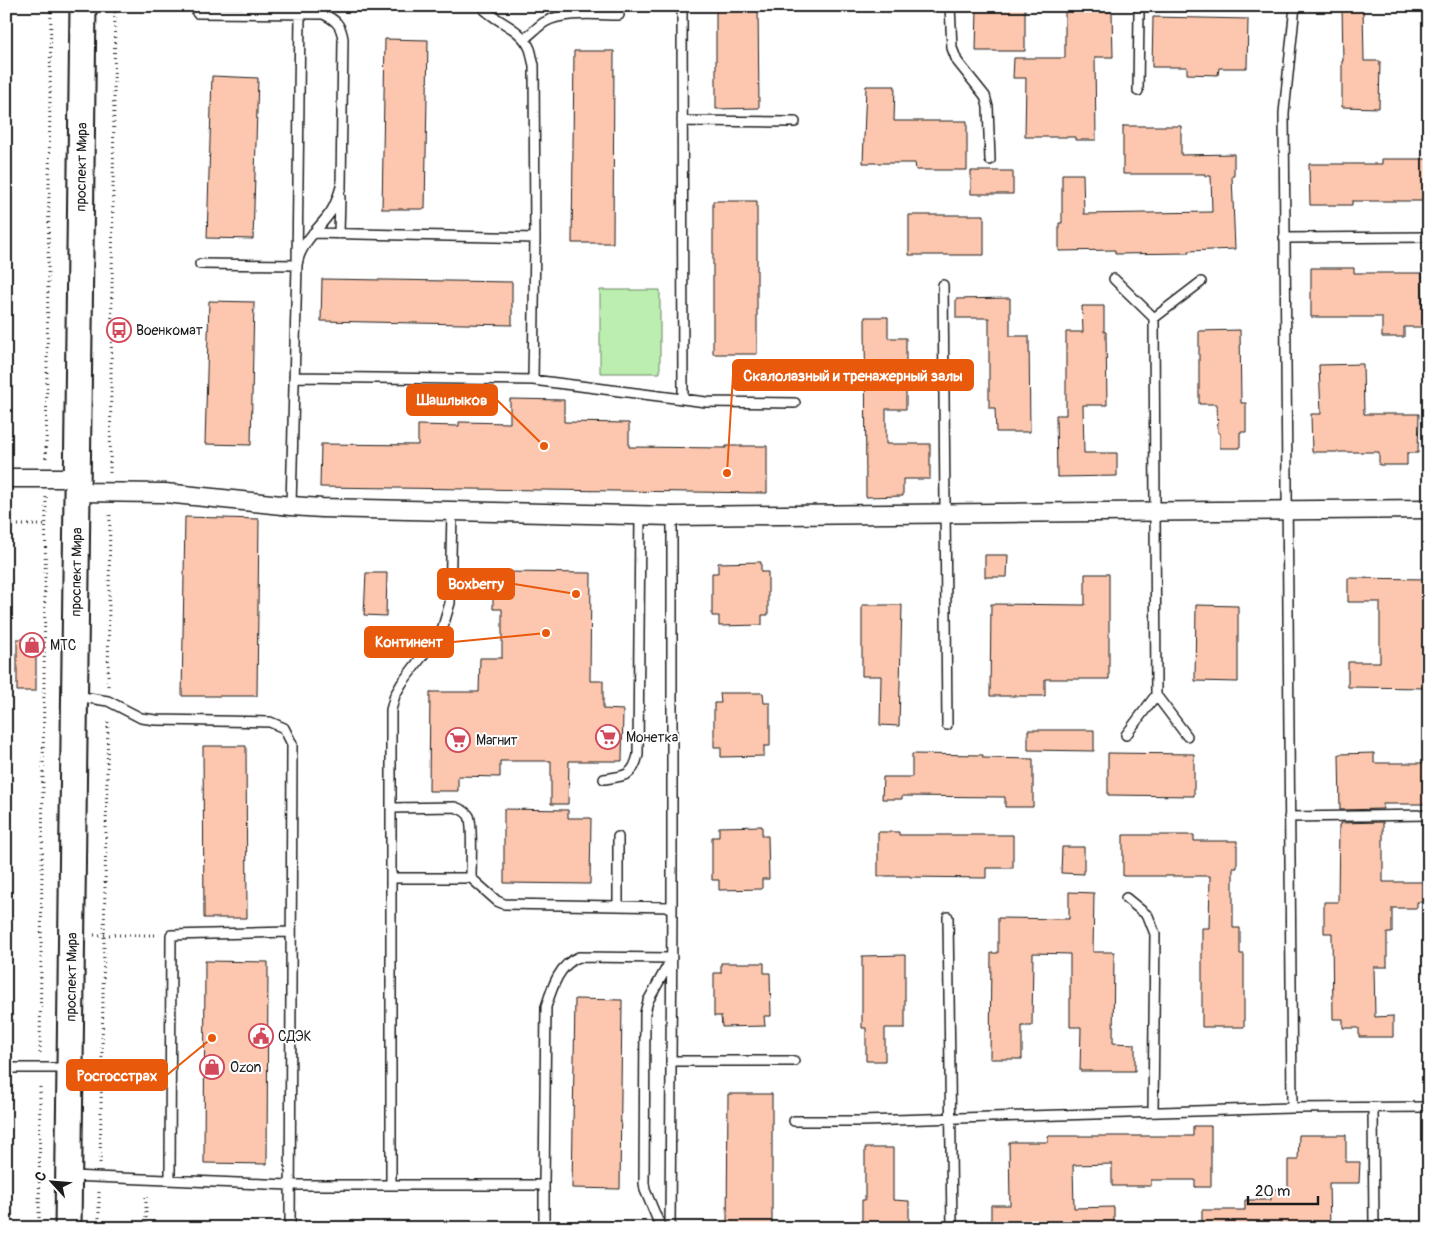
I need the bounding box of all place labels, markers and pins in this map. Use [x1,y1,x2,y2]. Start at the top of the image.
bus stop icon: Военкомат [106,317,132,343]
place label: Военкомат [136,322,203,339]
callout: Скалолазный и тренажерный залы [733,360,973,390]
callout: Шашлыков [407,385,497,415]
callout: Boxberry [438,569,514,599]
callout: Континент [365,627,453,657]
shop icon: МТС [19,632,45,658]
place label: МТС [50,637,77,654]
supermarket icon: Монетка [595,724,621,750]
supermarket icon: Магнит [445,727,471,753]
place label: Монетка [626,729,678,746]
place label: Магнит [476,732,518,749]
public building icon: СДЭК [248,1023,274,1049]
place label: СДЭК [278,1028,312,1045]
shop icon: Ozon [199,1054,225,1080]
place label: Ozon [230,1059,262,1076]
callout: Росгосстрах [67,1060,167,1090]

